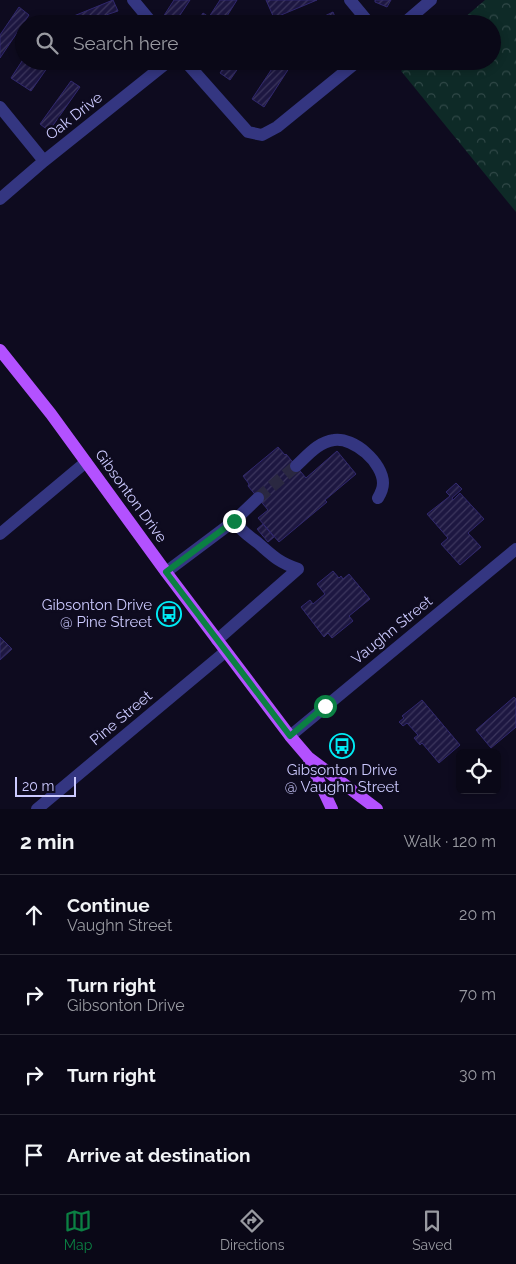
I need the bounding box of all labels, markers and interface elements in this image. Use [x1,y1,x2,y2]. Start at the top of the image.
search box [15,15,501,70]
icon: search [33,29,61,57]
text: Search here [73,32,179,54]
street label: Oak Drive [42,88,106,144]
street label: Gibsonton Drive [91,446,171,546]
route end [223,510,246,533]
street label: Vaughn Street [348,592,436,668]
place label: Gibsonton Drive @ Pine Street [42,596,152,631]
bus stop icon: Gibsonton Drive @ Pine Street [156,601,182,627]
street label: Pine Street [86,687,156,749]
route start [314,695,337,718]
bus stop icon: Gibsonton Drive @ Vaughn Street [329,733,355,759]
map controls [456,749,501,794]
button: locate [456,749,501,794]
place label: Gibsonton Drive @ Vaughn Street [285,761,399,796]
scale bar [15,774,76,797]
text: 20 m [22,778,54,794]
text: 2 min [20,829,74,854]
text: Walk · 120 m [404,832,496,851]
text: Continue [67,894,150,916]
icon: ahead [20,901,48,929]
text: 20 m [459,905,496,924]
text: Vaughn Street [67,916,172,935]
text: Turn right [67,974,156,996]
icon: right [20,981,48,1009]
text: 70 m [459,985,496,1004]
text: Gibsonton Drive [67,996,185,1015]
icon: right [20,1061,48,1089]
text: Turn right [67,1064,156,1086]
text: 30 m [459,1065,496,1084]
icon: arrive [20,1141,48,1169]
text: Arrive at destination [67,1144,251,1166]
tab: Map [64,1207,92,1253]
tab: Directions [220,1207,285,1253]
tab: Saved [412,1207,452,1253]

